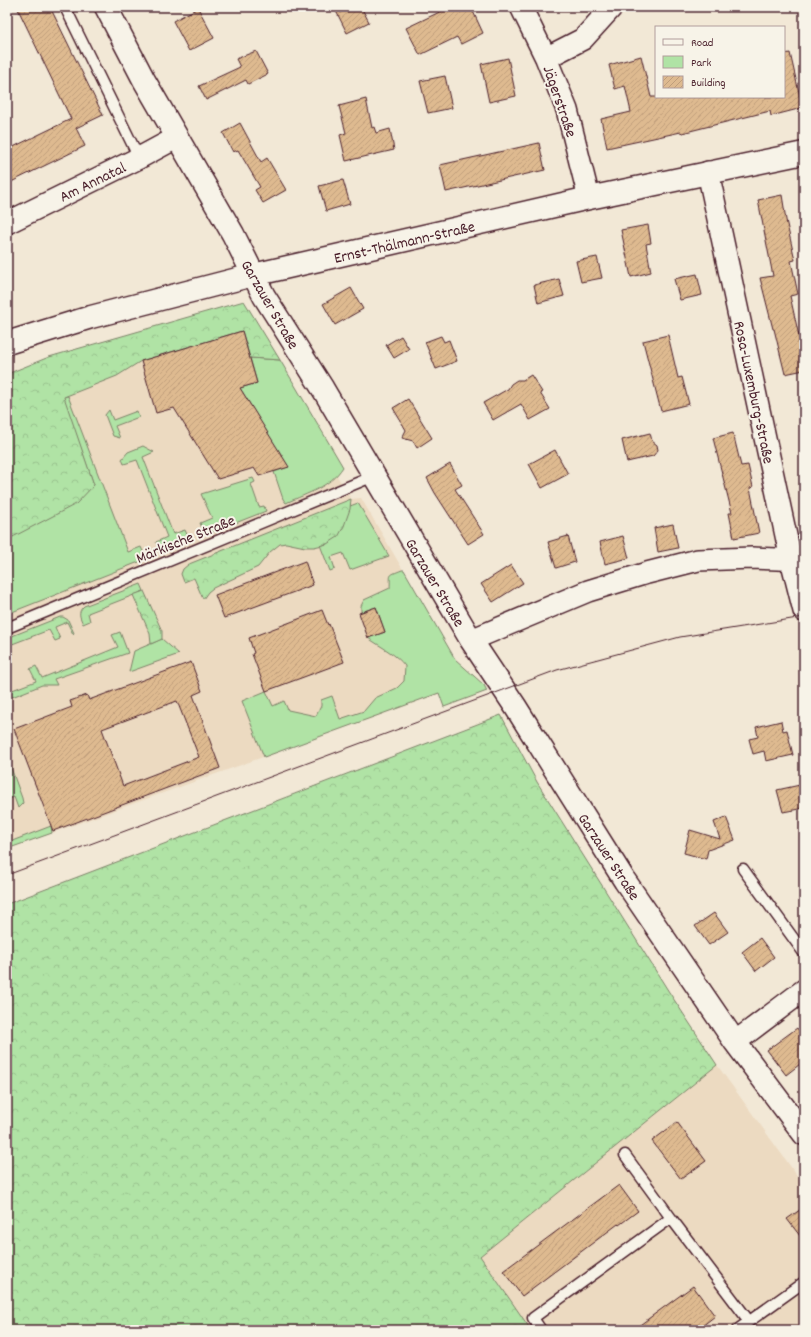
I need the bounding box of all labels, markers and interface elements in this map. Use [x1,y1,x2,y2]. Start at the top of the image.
legend [655,26,785,98]
text: Road [691,35,713,52]
text: Park [691,55,712,72]
street label: Jägerstraße [536,63,582,141]
text: Building [691,75,726,92]
street label: Am Annatal [56,157,130,209]
street label: Ernst-Thälmann-Straße [332,216,477,271]
street label: Garzauer Straße [234,256,304,354]
street label: Rosa-Luxemburg-Straße [726,319,779,466]
street label: Märkische Straße [133,510,239,571]
street label: Garzauer Straße [398,535,469,632]
street label: Garzauer Straße [571,809,645,905]

